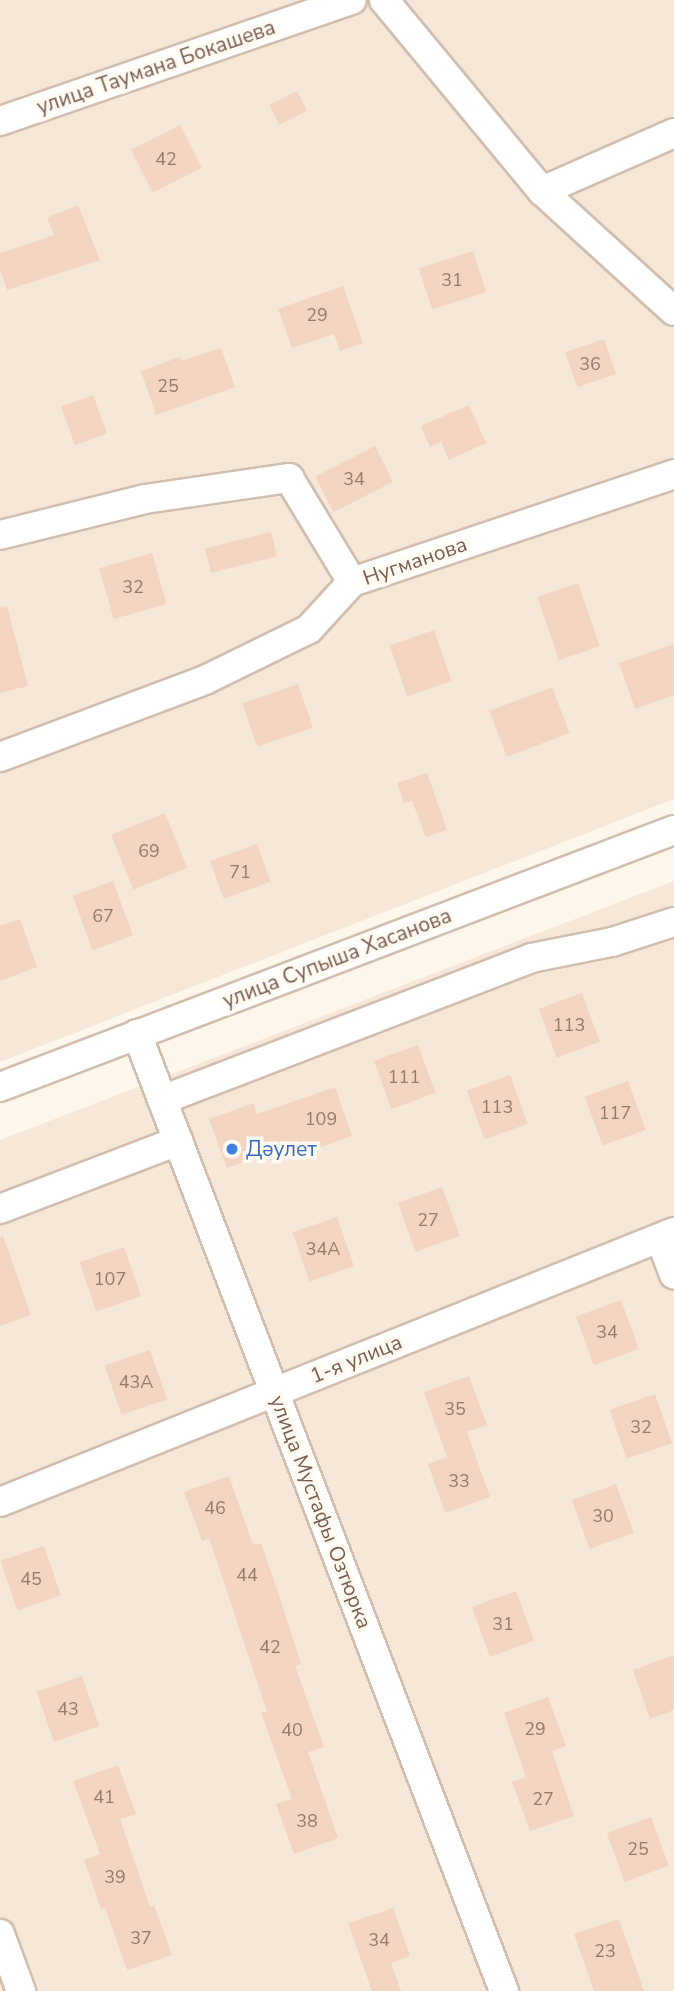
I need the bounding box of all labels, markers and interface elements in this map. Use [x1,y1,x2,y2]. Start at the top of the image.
street label: улица Таумана Бокашева [33,14,279,120]
house number: 42 [155,148,177,170]
house number: 31 [441,269,463,291]
house number: 29 [306,304,328,326]
house number: 36 [579,353,601,375]
house number: 25 [157,375,179,397]
house number: 34 [343,468,365,490]
street label: Нугманова [360,531,470,591]
house number: 32 [122,576,144,598]
house number: 69 [138,840,160,862]
house number: 71 [229,861,251,883]
street label: улица Супыша Хасанова [219,903,455,1013]
house number: 67 [92,905,114,927]
house number: 113 [553,1014,585,1036]
house number: 111 [388,1066,420,1088]
house number: 113 [481,1096,513,1118]
house number: 117 [599,1102,631,1124]
house number: 109 [305,1108,337,1130]
place label: Дәулет [246,1136,317,1162]
marker: Дәулет [224,1141,240,1157]
house number: 27 [417,1209,439,1231]
house number: 34А [306,1238,340,1260]
house number: 107 [94,1268,126,1290]
house number: 34 [596,1321,618,1343]
street label: 1-я улица [306,1329,406,1389]
house number: 43А [119,1371,153,1393]
street label: улица Мустафы Озтюрка [265,1392,377,1632]
house number: 35 [444,1398,466,1420]
house number: 32 [630,1416,652,1438]
house number: 33 [448,1470,470,1492]
house number: 46 [204,1497,226,1519]
house number: 30 [592,1505,614,1527]
house number: 44 [236,1564,258,1586]
house number: 45 [20,1568,42,1590]
house number: 31 [492,1613,514,1635]
house number: 42 [259,1636,281,1658]
house number: 43 [57,1698,79,1720]
house number: 29 [524,1718,546,1740]
house number: 40 [281,1719,303,1741]
house number: 41 [93,1786,115,1808]
house number: 27 [532,1788,554,1810]
house number: 38 [296,1810,318,1832]
house number: 25 [627,1838,649,1860]
house number: 39 [104,1866,126,1888]
house number: 37 [130,1927,152,1949]
house number: 34 [368,1929,390,1951]
house number: 23 [594,1940,616,1962]

